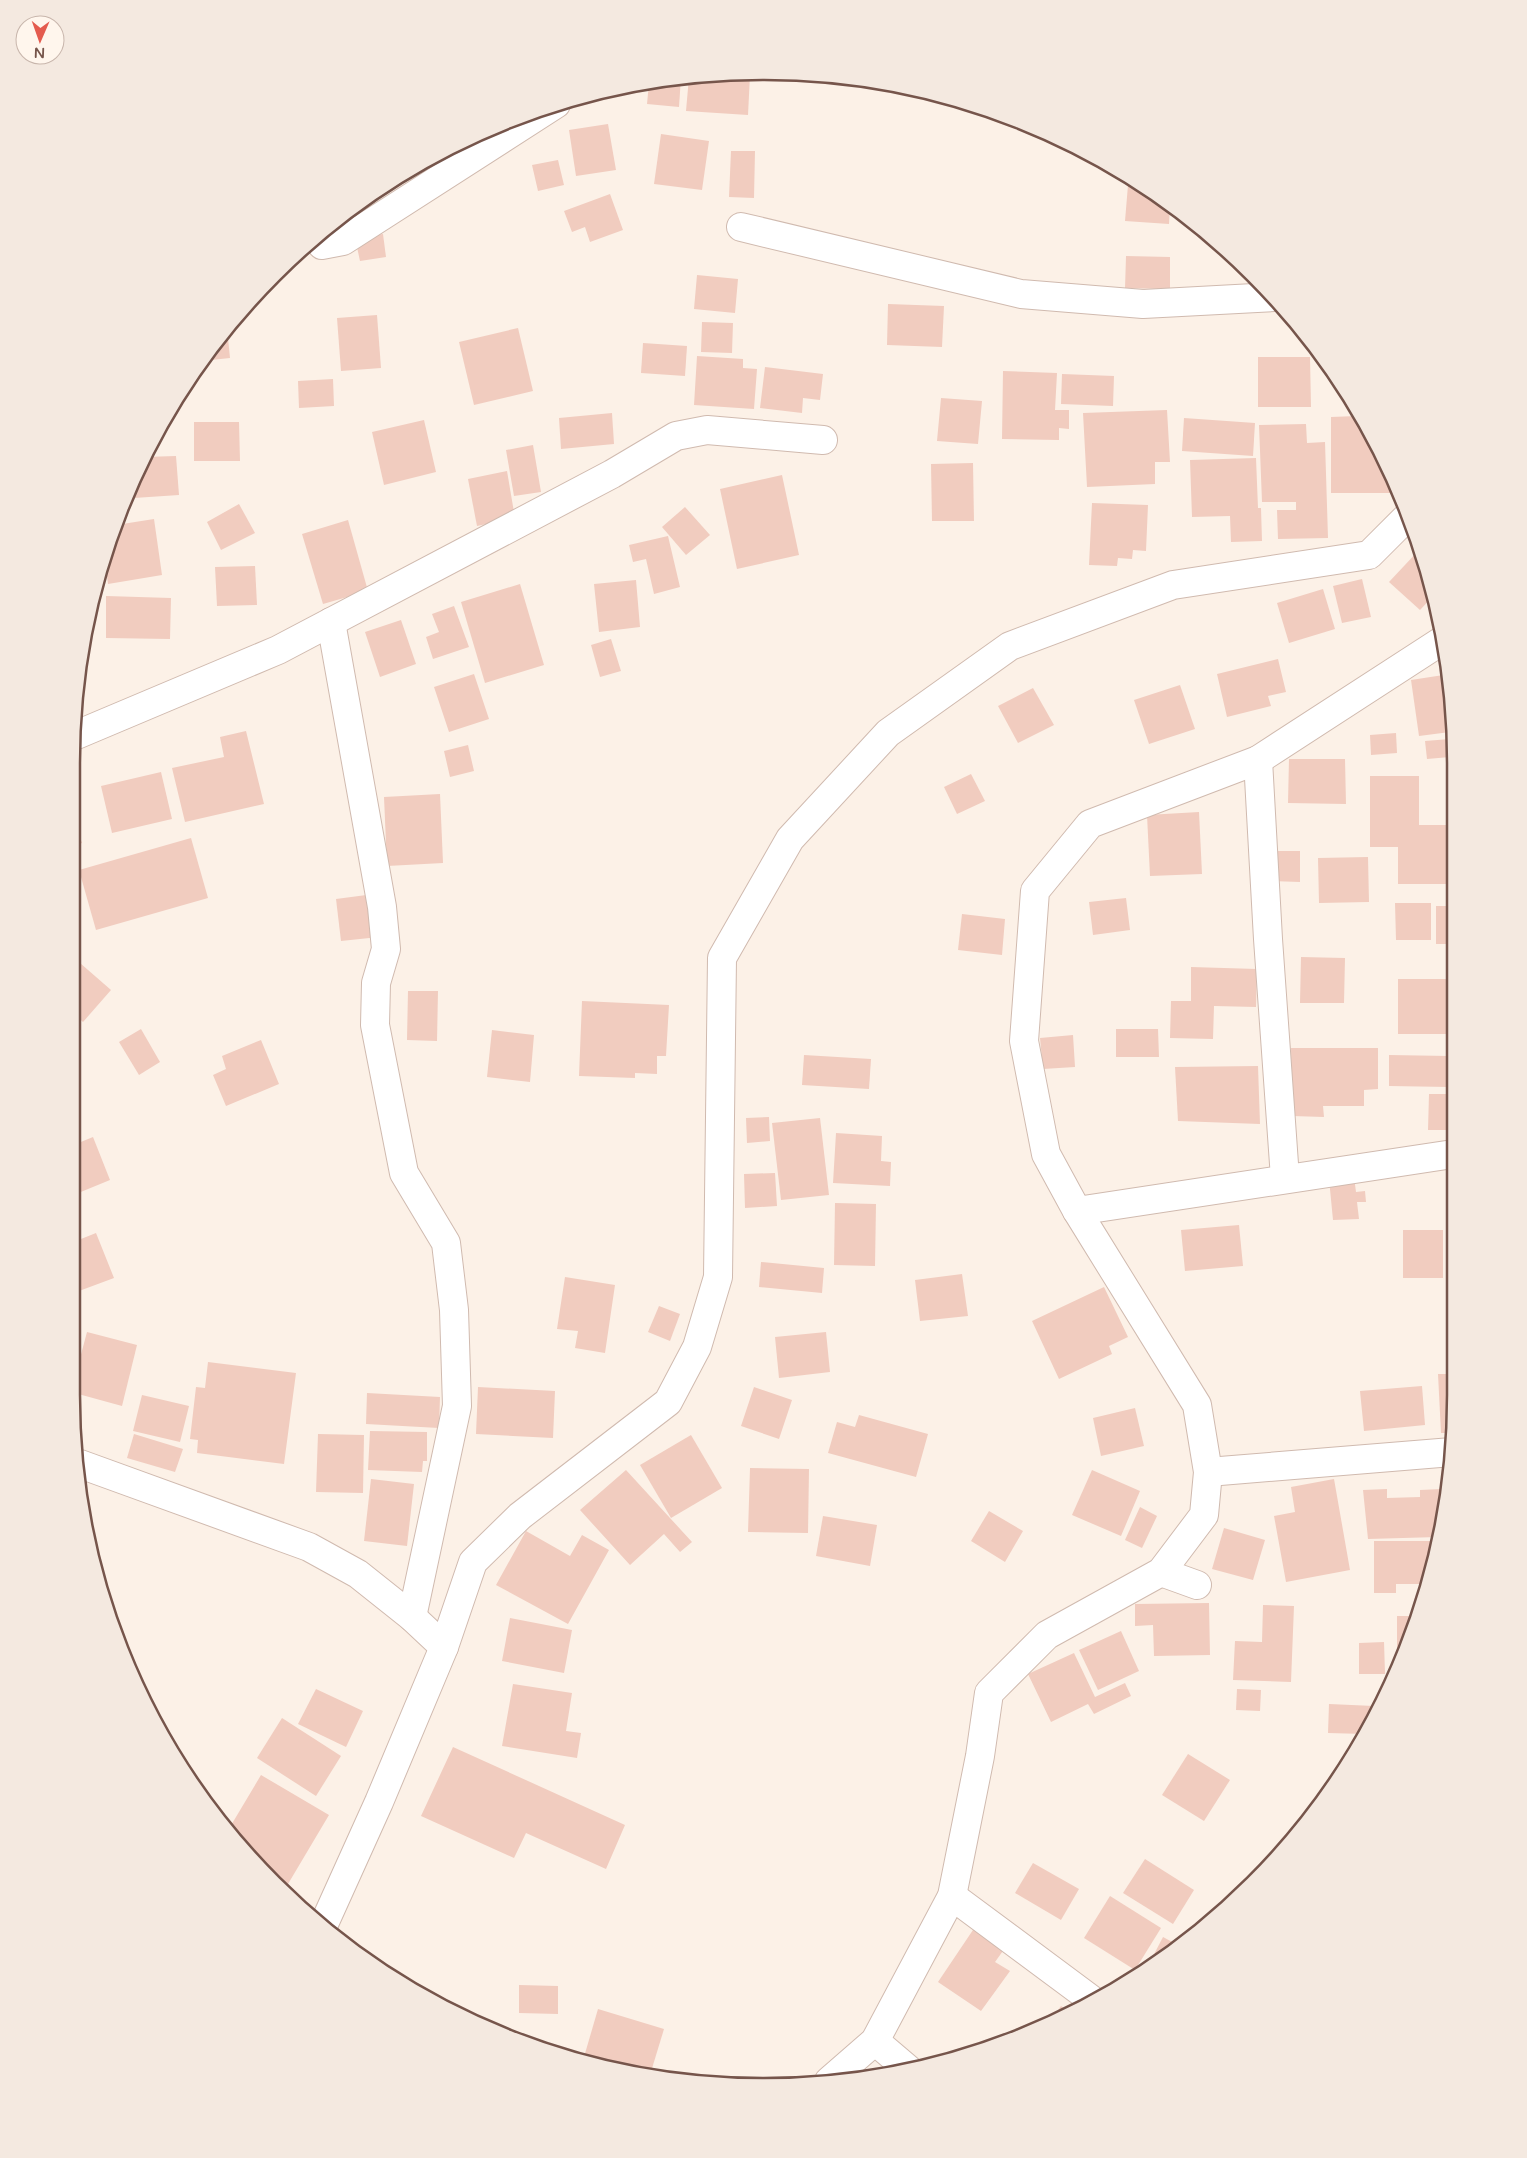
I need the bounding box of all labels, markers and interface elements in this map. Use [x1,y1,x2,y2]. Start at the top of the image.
north arrow [15,15,65,65]
text: N [34,44,45,61]

